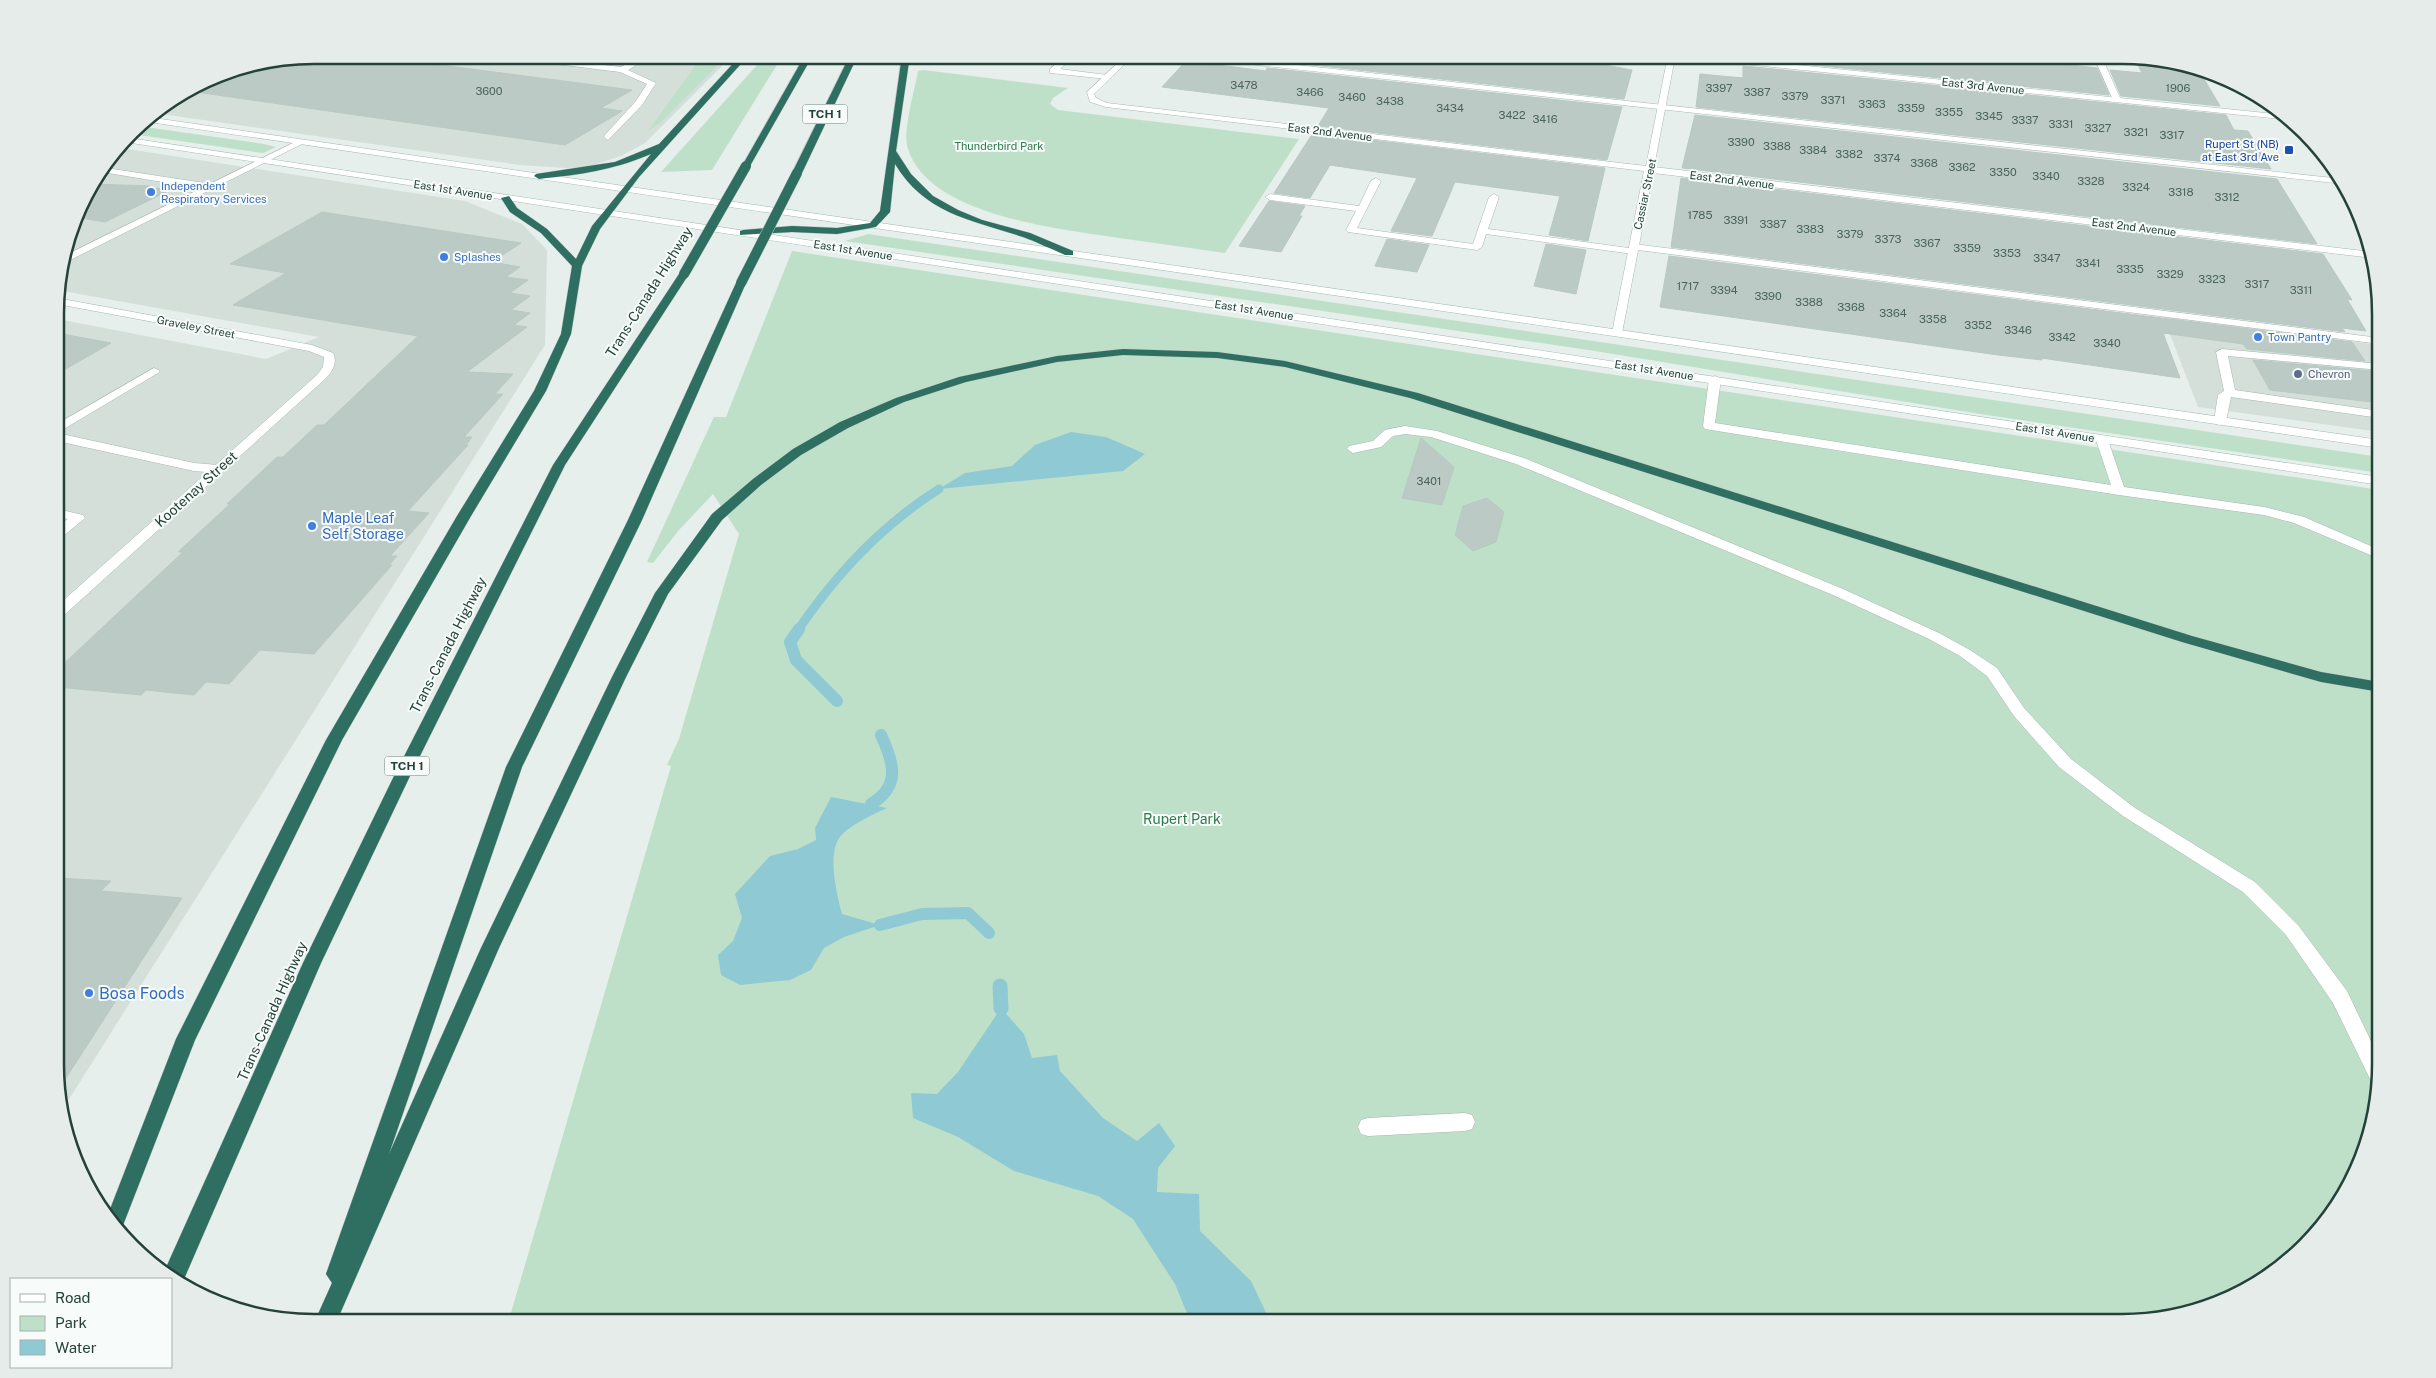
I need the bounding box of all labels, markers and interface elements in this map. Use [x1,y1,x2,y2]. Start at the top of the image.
street label: East 3rd Avenue [1941,76,2025,96]
house number: 3478 [1230,79,1258,91]
house number: 3397 [1706,82,1733,94]
house number: 1906 [2166,82,2191,94]
house number: 3600 [475,85,503,97]
house number: 3466 [1296,86,1324,98]
house number: 3387 [1743,86,1771,98]
house number: 3379 [1782,90,1809,102]
house number: 3460 [1338,91,1366,103]
house number: 3371 [1821,94,1845,106]
house number: 3438 [1376,95,1404,107]
house number: 3363 [1858,98,1886,110]
house number: 3434 [1436,102,1464,114]
house number: 3359 [1897,102,1925,114]
road number: TCH 1 [802,105,848,124]
house number: 3355 [1935,106,1963,118]
house number: 3422 [1499,109,1526,121]
house number: 3345 [1975,110,2003,122]
house number: 3416 [1532,113,1558,125]
house number: 3337 [2011,114,2039,126]
house number: 3331 [2048,118,2074,130]
street label: East 2nd Avenue [1287,121,1373,143]
house number: 3327 [2085,122,2112,134]
house number: 3321 [2124,126,2148,138]
house number: 3317 [2160,129,2185,141]
house number: 3390 [1727,136,1755,148]
place label: Rupert St (NB) at East 3rd Ave [2202,138,2279,163]
park label: Thunderbird Park [954,140,1044,152]
house number: 3388 [1763,140,1791,152]
house number: 3384 [1799,144,1827,156]
marker: Rupert St (NB) at East 3rd Ave [2283,144,2295,156]
house number: 3382 [1835,148,1863,160]
house number: 3374 [1874,152,1900,164]
street label: Cassiar Street [1632,157,1658,231]
house number: 3368 [1910,157,1938,169]
house number: 3362 [1948,161,1976,173]
house number: 3350 [1989,166,2017,178]
street label: East 2nd Avenue [1689,169,1775,191]
house number: 3340 [2032,170,2060,182]
house number: 3328 [2077,175,2105,187]
street label: East 1st Avenue [413,178,493,202]
place label: Independent Respiratory Services [161,180,267,205]
house number: 3324 [2122,181,2150,193]
marker: Independent Respiratory Services [145,186,157,198]
house number: 3318 [2168,186,2194,198]
house number: 3312 [2215,191,2240,203]
house number: 1785 [1687,209,1713,221]
house number: 3391 [1723,214,1749,226]
street label: East 2nd Avenue [2091,216,2177,238]
house number: 3387 [1759,218,1787,230]
street label: Trans-Canada Highway [602,223,696,360]
house number: 3383 [1796,223,1824,235]
house number: 3379 [1837,228,1864,240]
house number: 3373 [1875,233,1902,245]
house number: 3367 [1914,237,1941,249]
street label: East 1st Avenue [813,238,893,262]
house number: 3359 [1953,242,1981,254]
house number: 3353 [1993,247,2021,259]
marker: Splashes [438,251,450,263]
place label: Splashes [454,251,501,263]
house number: 3347 [2033,252,2061,264]
house number: 3341 [2075,257,2101,269]
house number: 3335 [2116,263,2144,275]
house number: 3329 [2156,268,2184,280]
house number: 3323 [2198,273,2226,285]
house number: 3317 [2245,278,2270,290]
house number: 1717 [1677,280,1700,292]
house number: 3394 [1710,284,1738,296]
house number: 3311 [2290,284,2312,296]
house number: 3390 [1754,290,1782,302]
house number: 3388 [1795,296,1823,308]
street label: East 1st Avenue [1214,298,1294,322]
house number: 3368 [1837,301,1865,313]
house number: 3364 [1879,307,1907,319]
house number: 3358 [1919,313,1947,325]
street label: Graveley Street [156,314,236,340]
house number: 3352 [1964,319,1992,331]
house number: 3346 [2004,324,2032,336]
house number: 3342 [2048,331,2076,343]
marker: Town Pantry [2252,331,2264,343]
place label: Town Pantry [2268,331,2331,343]
house number: 3340 [2093,337,2121,349]
street label: East 1st Avenue [1614,358,1694,382]
marker: Chevron [2292,368,2304,380]
place label: Chevron [2308,368,2350,380]
street label: East 1st Avenue [2015,420,2095,444]
street label: Kootenay Street [152,448,240,530]
house number: 3401 [1416,475,1442,487]
place label: Maple Leaf Self Storage [322,510,404,542]
marker: Maple Leaf Self Storage [306,520,318,532]
street label: Trans-Canada Highway [407,574,490,716]
road number: TCH 1 [384,756,430,776]
park label: Rupert Park [1143,811,1221,827]
street label: Trans-Canada Highway [234,938,310,1083]
place label: Bosa Foods [99,984,185,1003]
marker: Bosa Foods [83,987,95,999]
legend [10,1278,172,1368]
text: Road [55,1289,91,1306]
text: Park [55,1314,87,1331]
text: Water [55,1339,97,1356]

